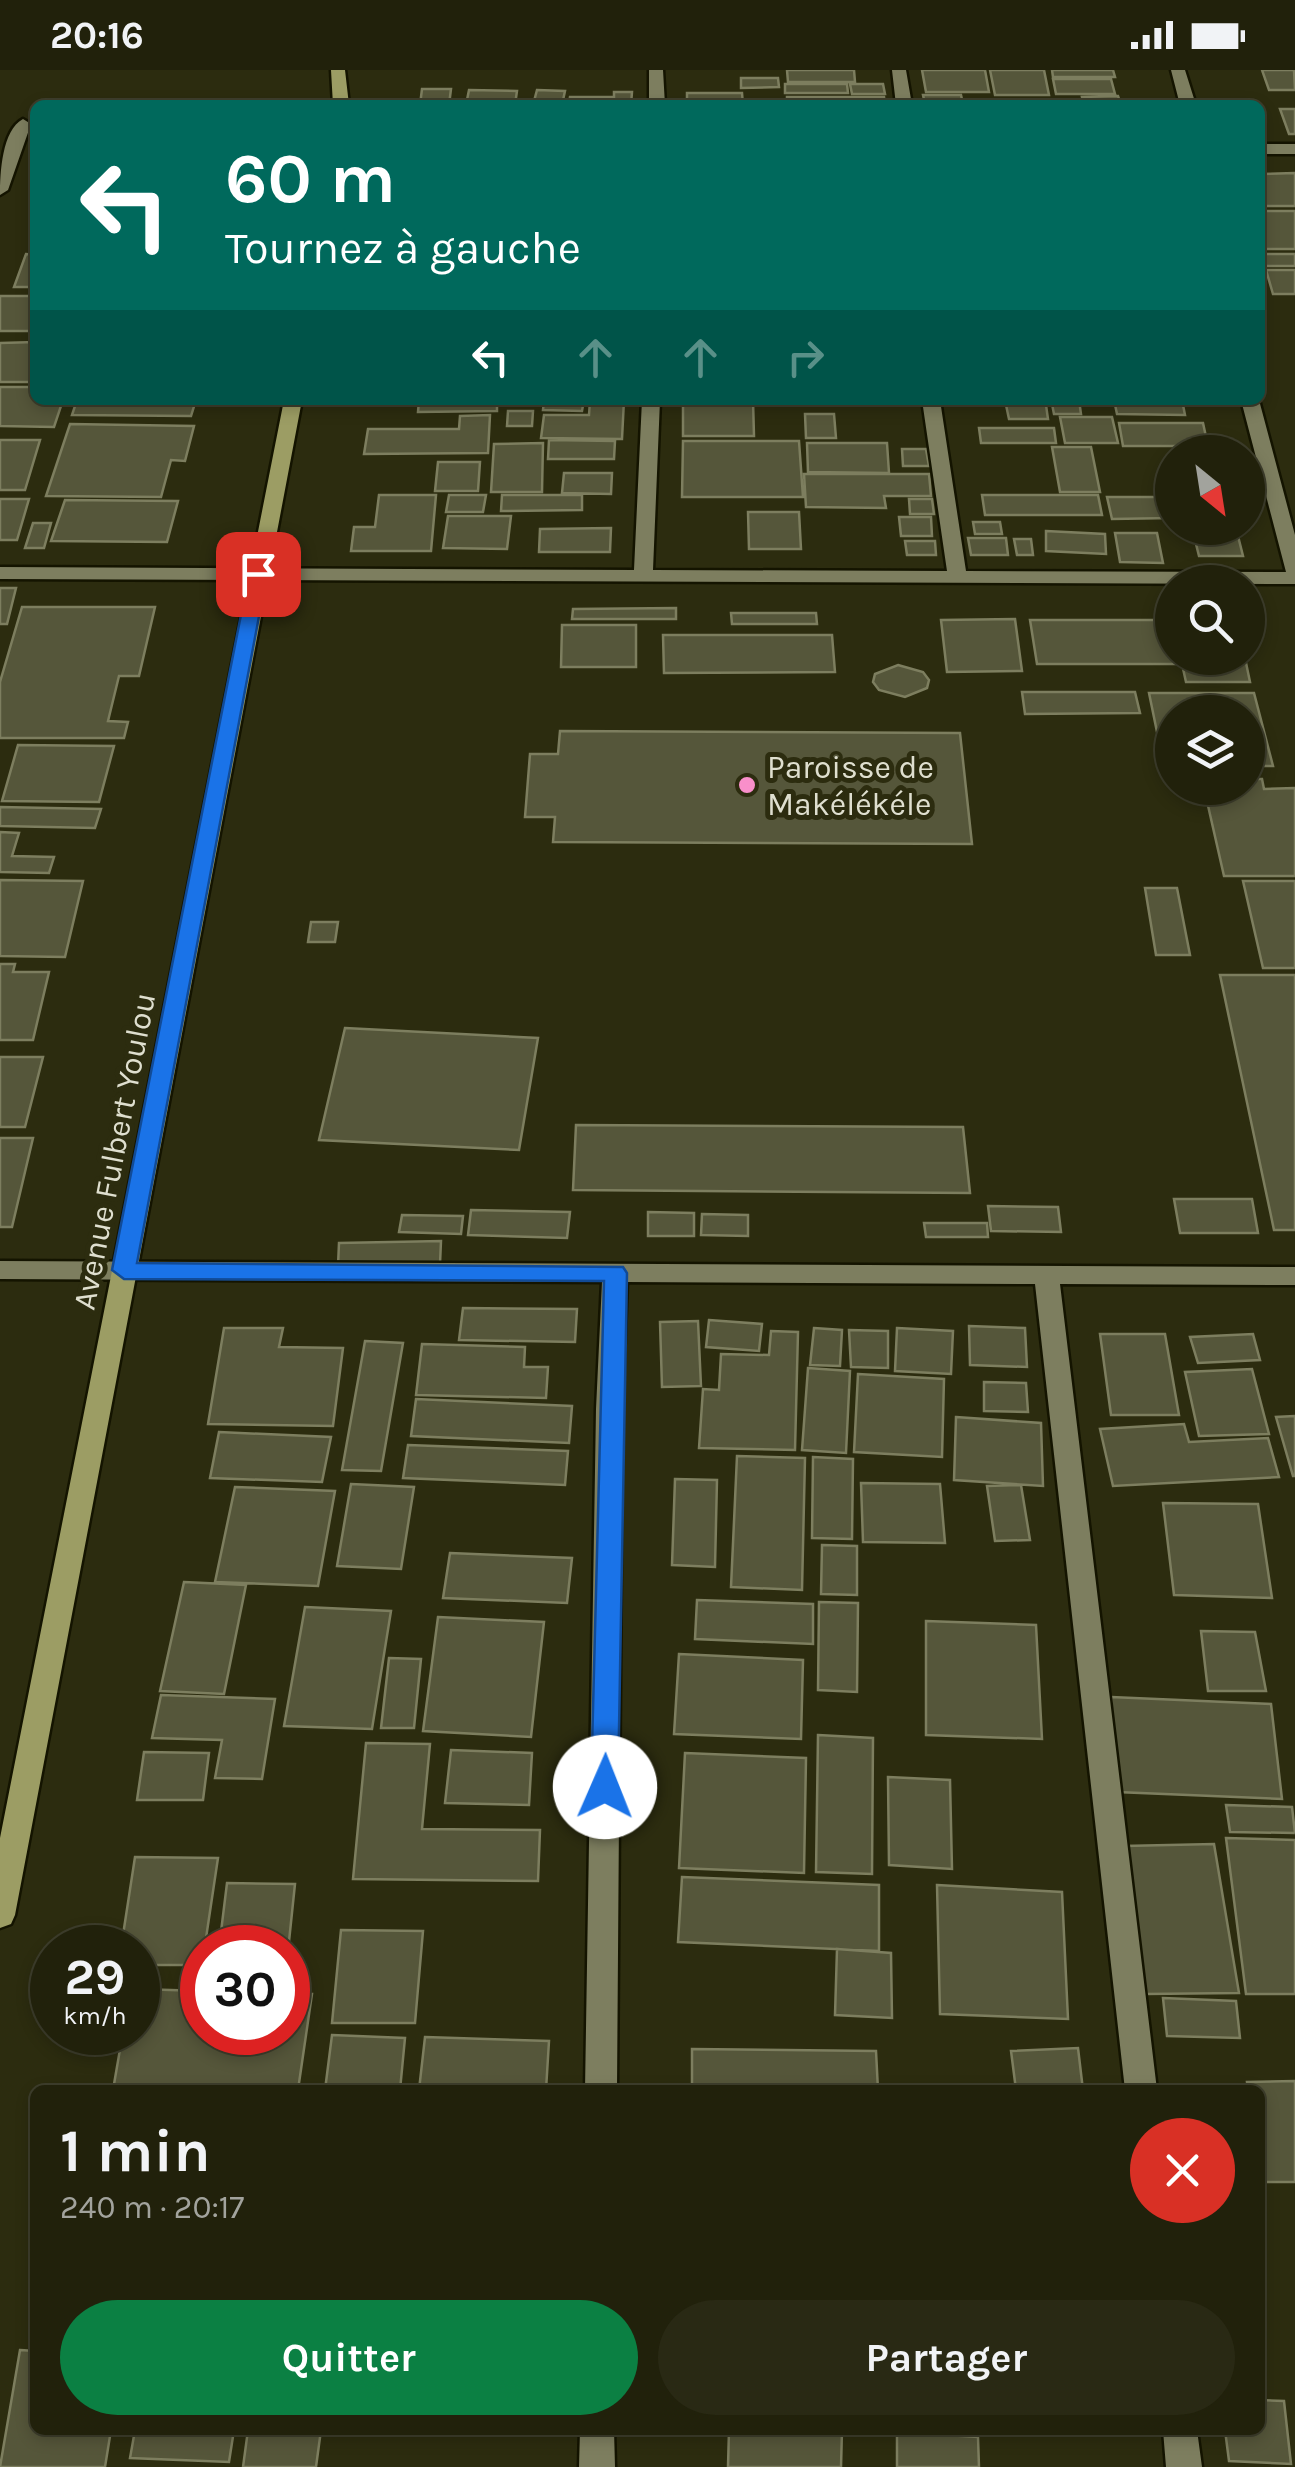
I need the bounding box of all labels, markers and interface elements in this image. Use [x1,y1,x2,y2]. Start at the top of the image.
text: 20:16 [50,13,144,58]
text: 60 m [225,138,396,220]
icon: left [60,140,190,270]
text: Tournez à gauche [225,222,581,274]
icon: left [463,330,518,385]
icon: ahead [568,330,623,385]
icon: ahead [673,330,728,385]
icon: right [778,330,833,385]
north arrow [1155,435,1265,545]
map controls [1155,435,1265,805]
pin [216,532,301,617]
icon: arrive [231,547,286,602]
button: search [1155,565,1265,675]
button: layers [1155,695,1265,805]
place label: Paroisse de Makélékéle [767,749,934,823]
marker: Paroisse de Makélékéle [736,774,758,796]
street label: Avenue Fulbert Youlou [66,990,163,1313]
position arrow [553,1735,657,1839]
speed limit sign: 30 [180,1925,310,2055]
text: 29 [65,1948,125,2007]
text: km/h [63,2001,127,2030]
text: 1 min [60,2116,211,2186]
button: close [1130,2118,1235,2223]
text: 240 m · 20:17 [60,2189,244,2226]
button: Quitter [60,2300,638,2415]
button: Partager [658,2300,1235,2415]

